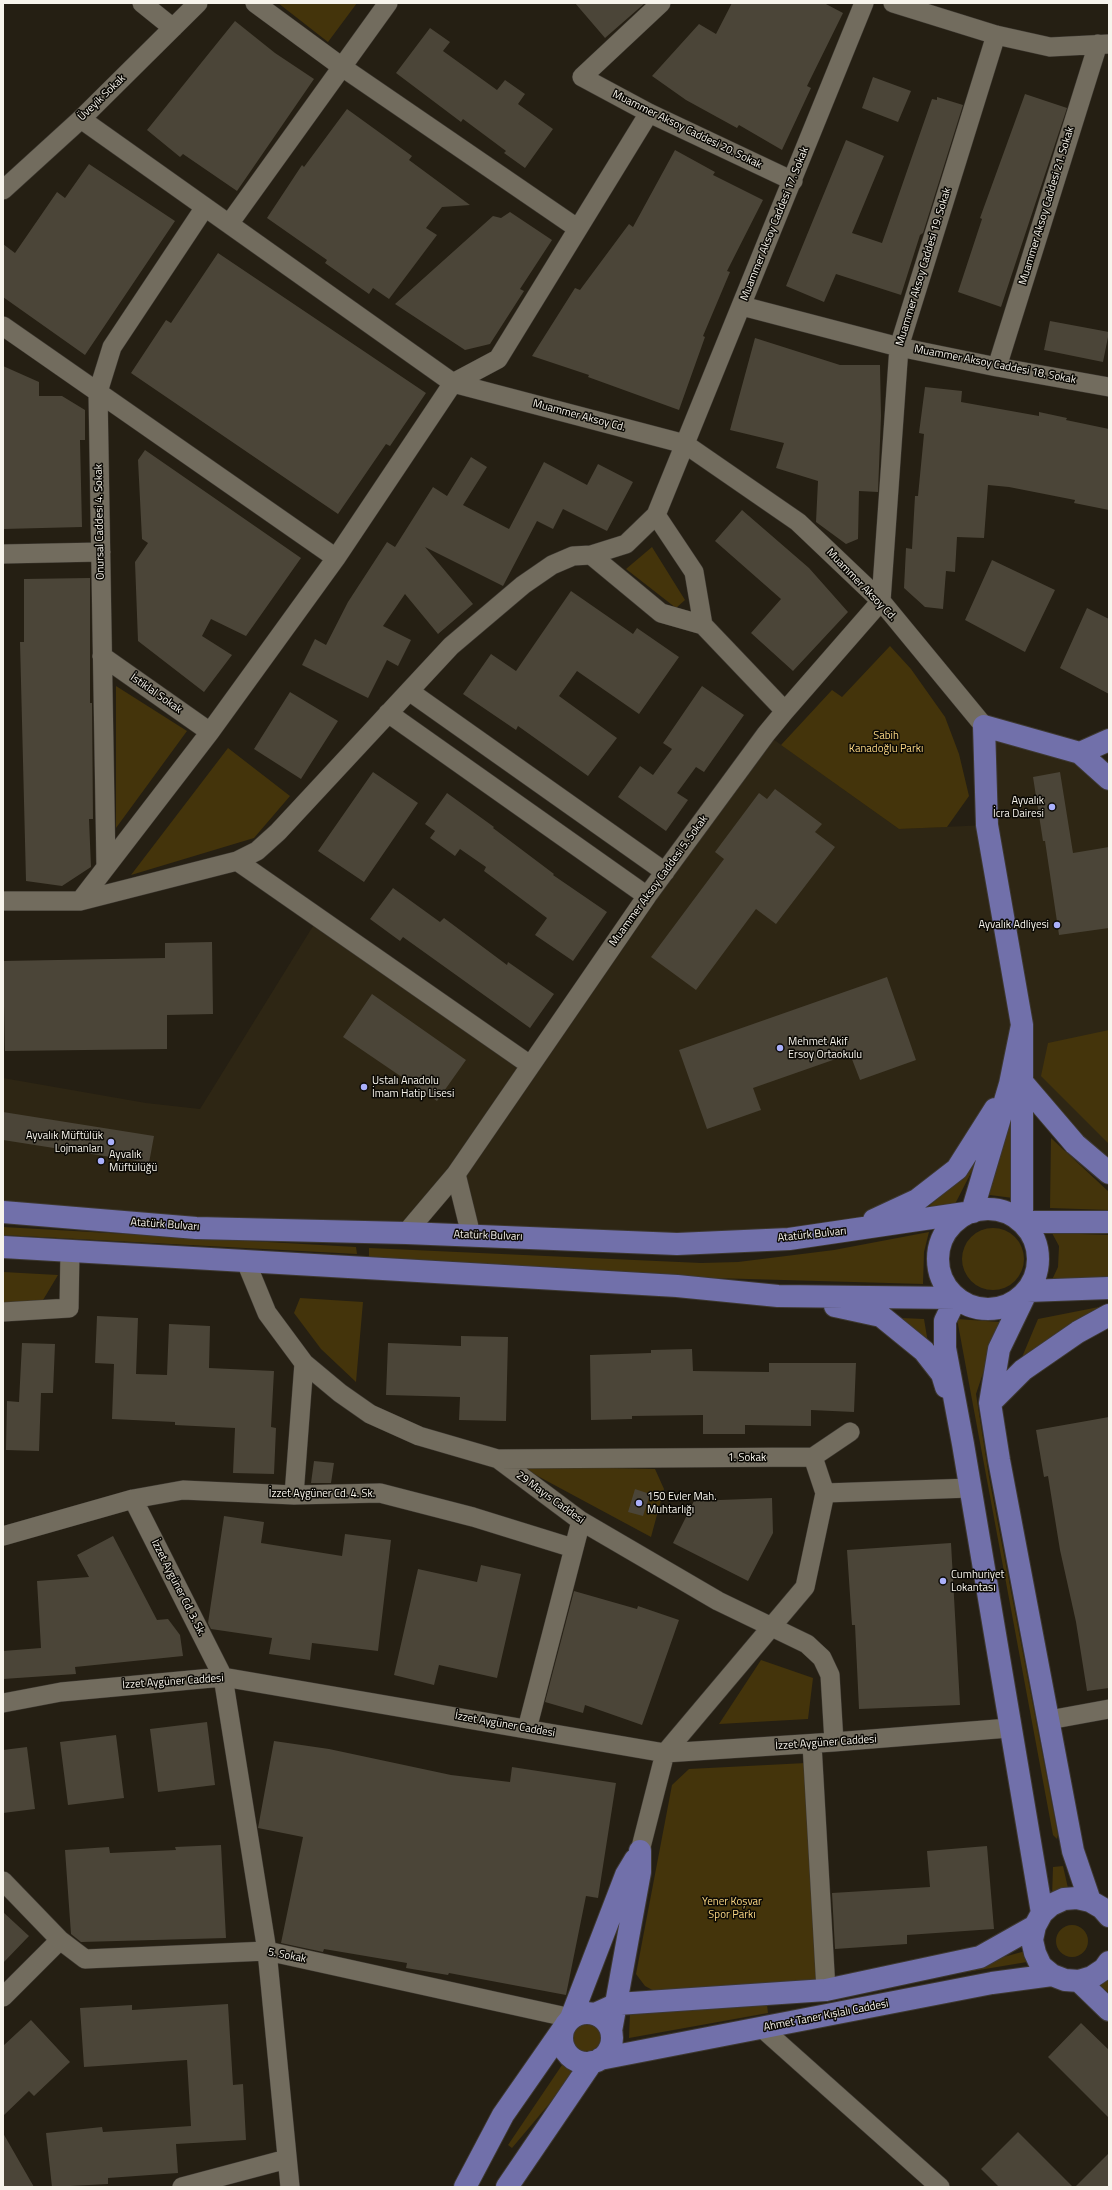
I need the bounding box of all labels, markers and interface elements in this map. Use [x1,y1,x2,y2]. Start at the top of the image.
street label: Üveyik Sokak [76,72,128,124]
street label: Muammer Aksoy Caddesi 20. Sokak [610,88,764,172]
street label: Muammer Aksoy Caddesi 21. Sokak [1017,125,1077,287]
street label: Muammer Aksoy Caddesi 17. Sokak [738,145,812,303]
street label: Muammer Aksoy Caddesi 19. Sokak [894,186,954,348]
street label: Muammer Aksoy Caddesi 18. Sokak [913,343,1077,387]
street label: Muammer Aksoy Cd. [531,397,627,435]
street label: Onursal Caddesi 4. Sokak [92,464,108,580]
street label: Muammer Aksoy Cd. [823,546,899,624]
street label: İstiklal Sokak [128,671,184,717]
park label: Sabih Kanadoğlu Parkı [849,729,923,755]
place label: Ayvalık İcra Dairesi [993,794,1044,820]
marker: Ayvalık İcra Dairesi [1047,802,1057,812]
street label: Muammer Aksoy Caddesi 5. Sokak [607,813,711,949]
place label: Ayvalık Adliyesi [978,918,1049,932]
marker: Ayvalık Adliyesi [1052,920,1062,930]
place label: Mehmet Akif Ersoy Ortaokulu [788,1035,862,1061]
marker: Mehmet Akif Ersoy Ortaokulu [775,1043,785,1053]
place label: Ustalı Anadolu İmam Hatip Lisesi [372,1074,454,1100]
marker: Ustalı Anadolu İmam Hatip Lisesi [359,1082,369,1092]
place label: Ayvalık Müftülük Lojmanları [26,1129,103,1155]
marker: Ayvalık Müftülük Lojmanları [106,1137,116,1147]
place label: Ayvalık Müftülüğü [109,1148,157,1174]
marker: Ayvalık Müftülüğü [96,1156,106,1166]
street label: Atatürk Bulvarı [130,1216,200,1234]
street label: Atatürk Bulvarı [777,1225,847,1245]
street label: Atatürk Bulvarı [453,1228,523,1244]
street label: 1. Sokak [728,1451,766,1465]
street label: 29 Mayıs Caddesi [513,1469,587,1527]
street label: İzzet Aygüner Cd. 4. Sk. [269,1487,375,1501]
place label: 150 Evler Mah. Muhtarlığı [647,1490,717,1516]
marker: 150 Evler Mah. Muhtarlığı [634,1498,644,1508]
street label: İzzet Aygüner Cd. 3. Sk. [148,1538,208,1638]
place label: Cumhuriyet Lokantası [951,1568,1004,1594]
marker: Cumhuriyet Lokantası [938,1576,948,1586]
street label: İzzet Aygüner Caddesi [122,1672,224,1692]
street label: İzzet Aygüner Caddesi [454,1710,556,1740]
street label: İzzet Aygüner Caddesi [775,1733,877,1753]
park label: Yener Koşvar Spor Parkı [702,1895,762,1921]
street label: 5. Sokak [267,1946,307,1966]
street label: Ahmet Taner Kışlalı Caddesi [762,1997,890,2035]

